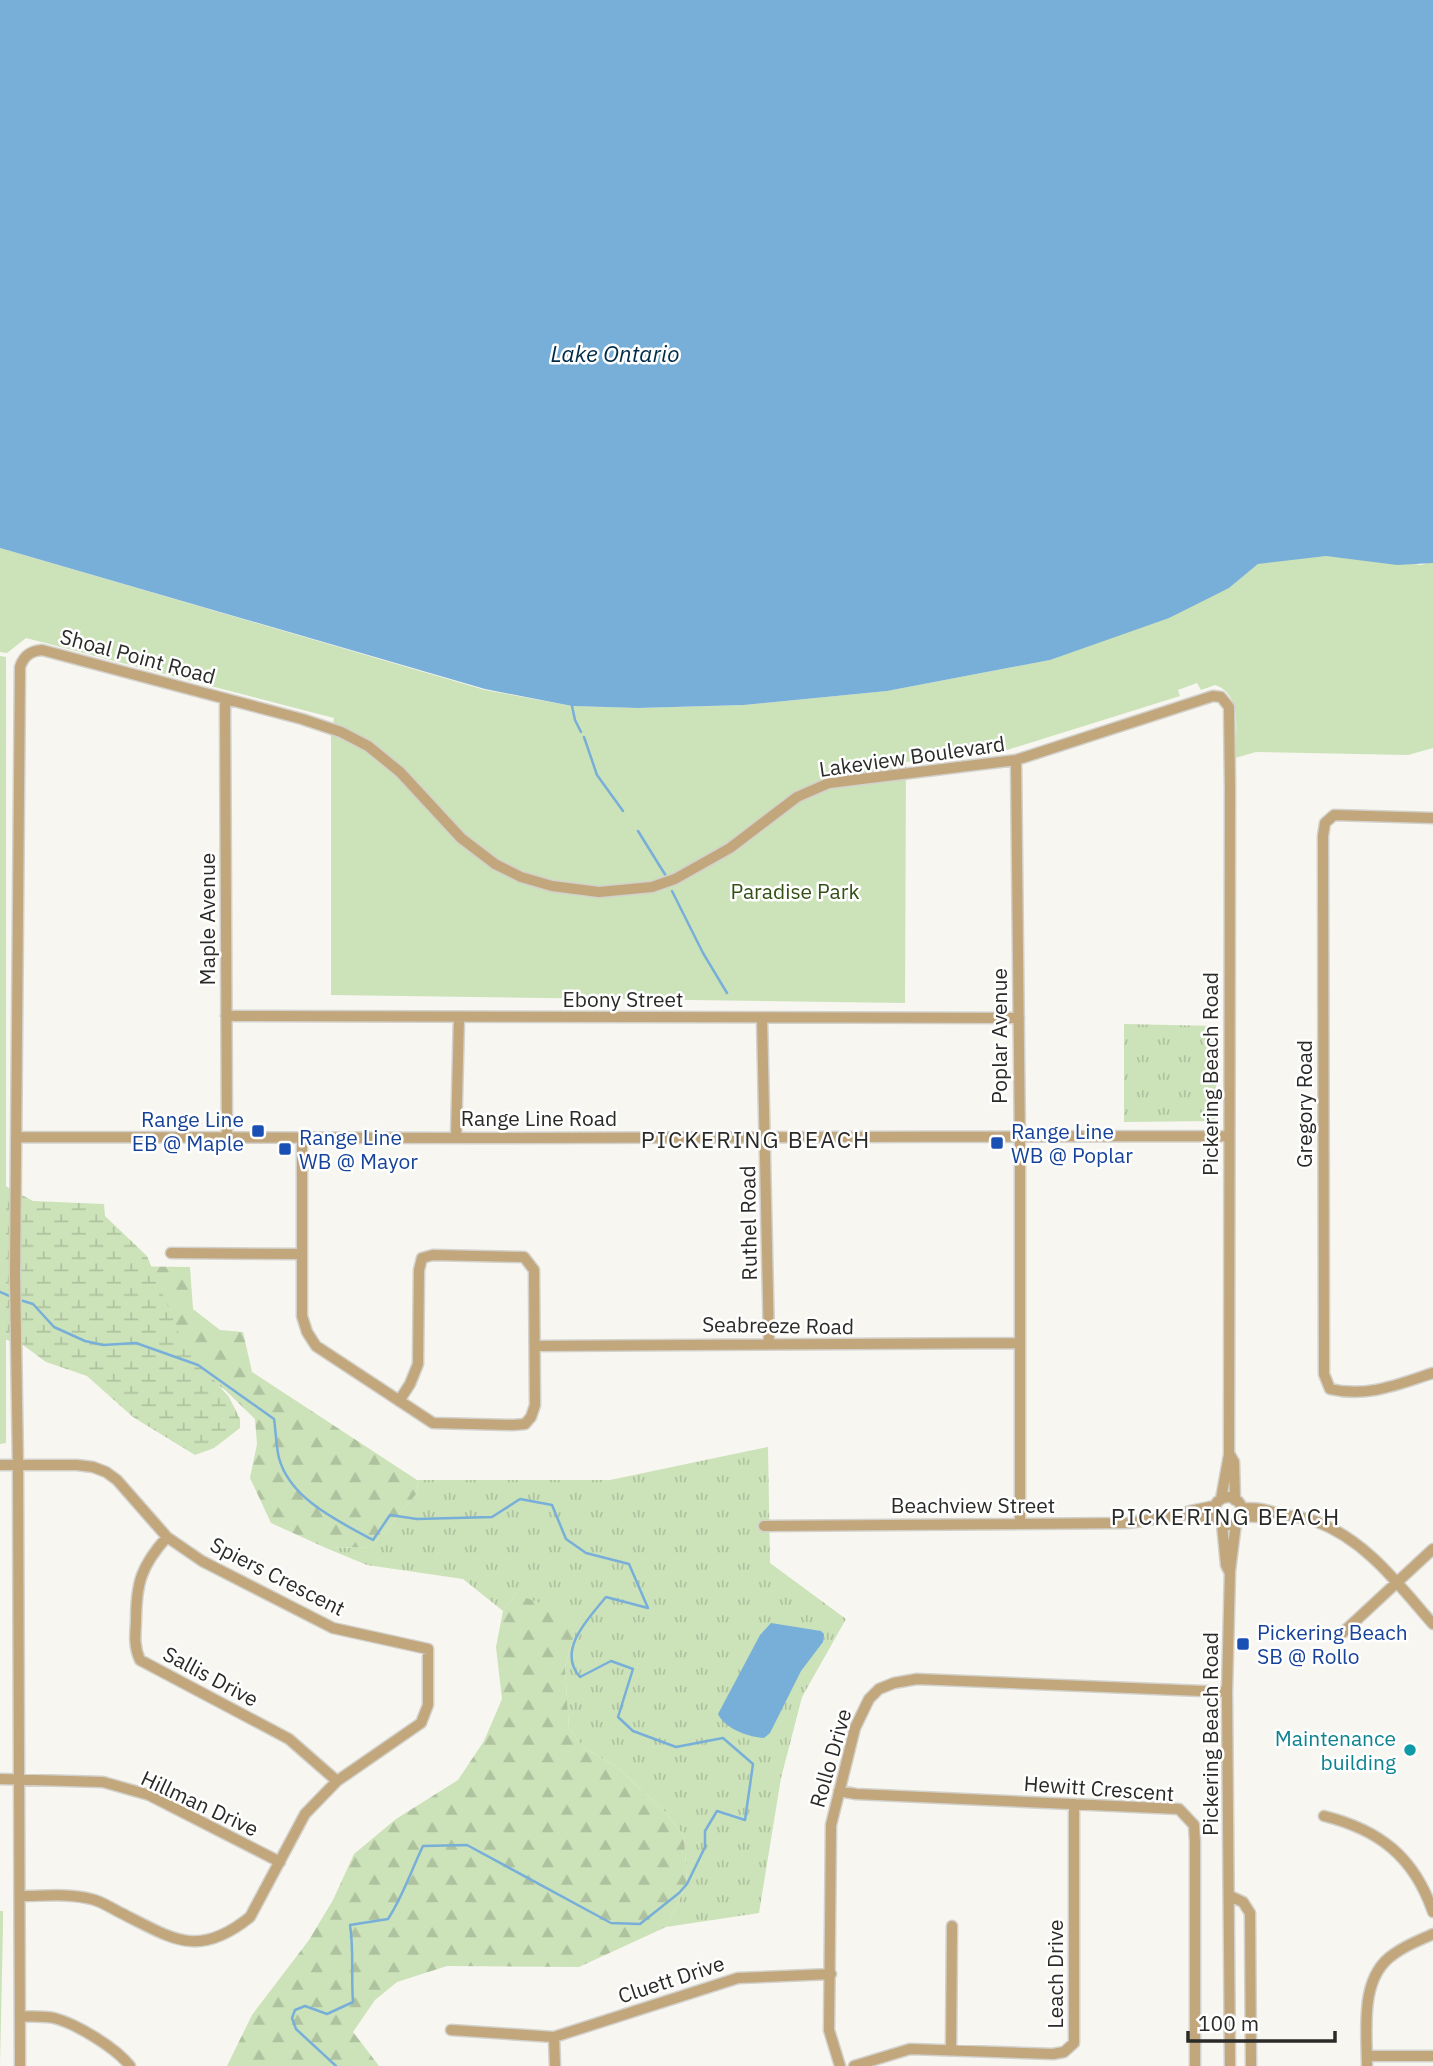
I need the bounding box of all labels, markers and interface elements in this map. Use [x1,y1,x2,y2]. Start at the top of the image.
water label: Lake Ontario [550,338,680,368]
street label: Shoal Point Road [57,622,219,690]
street label: Lakeview Boulevard [817,729,1007,783]
street label: Maple Avenue [193,853,221,985]
park label: Paradise Park [730,877,860,905]
street label: Poplar Avenue [985,968,1013,1104]
street label: Pickering Beach Road [1196,972,1224,1176]
street label: Ebony Street [563,985,683,1013]
street label: Gregory Road [1290,1040,1318,1168]
street label: Range Line Road [461,1104,617,1132]
place label: Range Line EB @ Maple [132,1105,244,1157]
place label: Range Line WB @ Poplar [1011,1117,1133,1169]
marker: Range Line EB @ Maple [250,1123,266,1139]
place label: Range Line WB @ Mayor [299,1123,418,1175]
district label: PICKERING BEACH [641,1124,871,1154]
marker: Range Line WB @ Poplar [989,1135,1005,1151]
marker: Range Line WB @ Mayor [277,1141,293,1157]
street label: Ruthel Road [733,1165,763,1281]
street label: Seabreeze Road [702,1310,854,1340]
street label: Beachview Street [891,1491,1055,1519]
district label: PICKERING BEACH [1111,1501,1341,1531]
street label: Spiers Crescent [206,1530,350,1622]
place label: Pickering Beach SB @ Rollo [1257,1618,1408,1670]
street label: Pickering Beach Road [1196,1632,1224,1836]
marker: Pickering Beach SB @ Rollo [1235,1636,1251,1652]
street label: Sallis Drive [159,1639,263,1713]
street label: Rollo Drive [803,1705,857,1811]
place label: Maintenance building [1275,1724,1396,1776]
marker: Maintenance building [1402,1742,1418,1758]
street label: Hillman Drive [137,1764,263,1842]
street label: Hewitt Crescent [1023,1769,1175,1807]
street label: Leach Drive [1041,1919,1069,2029]
street label: Cluett Drive [614,1949,728,2009]
scale bar [1188,2000,1335,2044]
text: 100 m [1198,2009,1259,2037]

